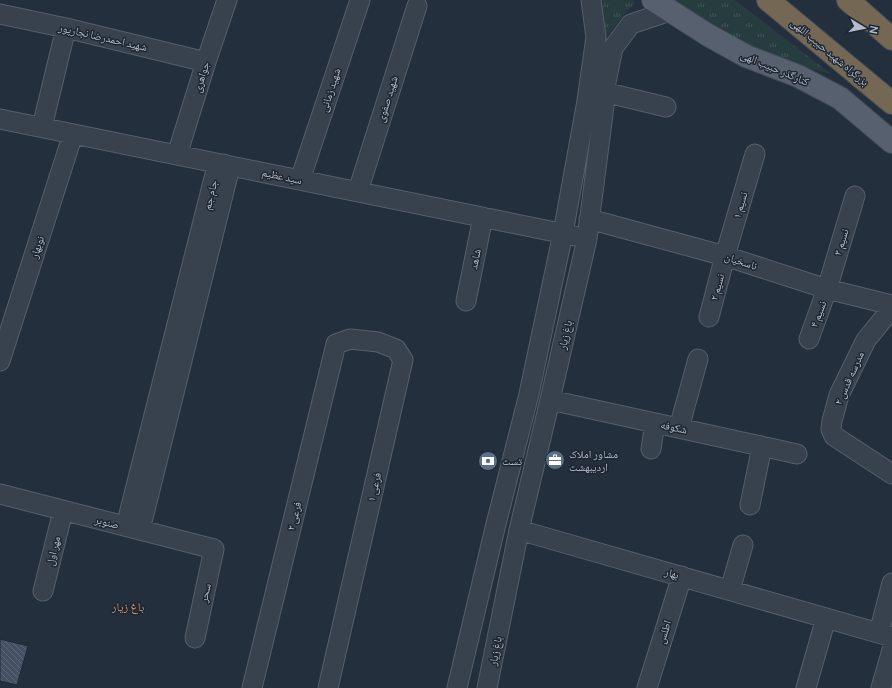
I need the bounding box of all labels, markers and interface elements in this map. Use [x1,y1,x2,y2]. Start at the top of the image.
north arrow [844,8,884,48]
street label: بزرگراه شهید حبیب اللهی [788,15,873,89]
street label: شهید احمدرضا نجارپور [56,19,149,54]
text: N [866,25,882,35]
street label: کنارگذر حبیب الهی [739,46,812,89]
street label: جواهری [189,60,212,94]
street label: شهید زمانی [315,66,344,114]
street label: شهید صفوی [372,74,401,124]
street label: سید عظیم [260,164,304,188]
street label: جام جم [199,178,221,212]
street label: نسیم ۱ [729,190,751,220]
street label: نسیم ۳ [829,227,853,257]
street label: نوبهار [26,234,47,261]
street label: شاهد [465,247,484,271]
street label: ناسخیان [723,248,759,273]
street label: نسیم ۲ [706,272,728,302]
street label: نسیم ۴ [806,298,830,330]
street label: باغ زیار [554,319,575,352]
street label: مدرسه قدس ۲ [830,349,867,407]
street label: شکوفه [659,416,689,437]
place label: مشاور املاک اردیبهشت [569,446,618,474]
office icon: مشاور املاک اردیبهشت [544,449,566,471]
bank icon: تست [477,450,499,472]
place label: تست [502,453,523,468]
street label: فرعی ۱ [363,471,384,503]
street label: فرعی ۲ [283,499,304,532]
street label: صنوبر [92,511,121,532]
street label: مهر اول [42,534,63,567]
street label: بهار [662,563,681,582]
street label: سحر [195,582,214,605]
district label: باغ زیار [111,598,144,615]
street label: اطلس [653,618,674,645]
street label: باغ زیار [484,635,505,668]

